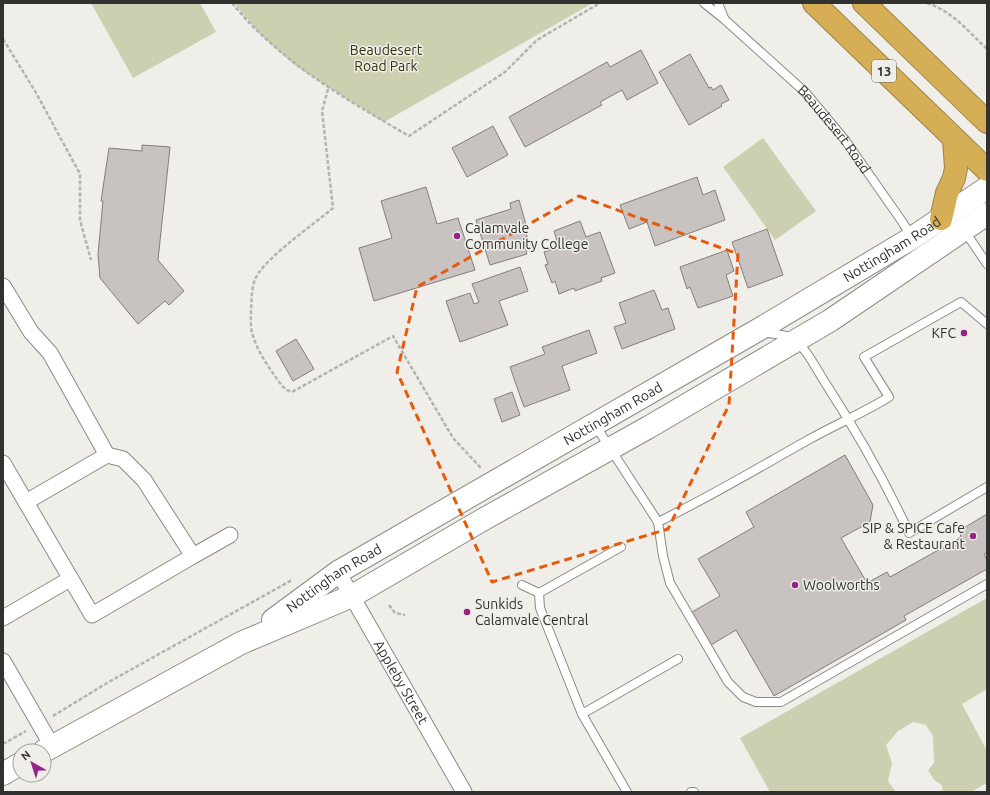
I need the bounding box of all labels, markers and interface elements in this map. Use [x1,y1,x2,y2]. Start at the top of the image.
park label: Beaudesert Road Park [350,42,423,74]
road number: 13 [872,60,896,82]
street label: Beaudesert Road [795,82,874,176]
street label: Nottingham Road [840,213,944,285]
place label: Calamvale Community College [465,220,588,252]
marker: Calamvale Community College [452,231,462,241]
place label: KFC [932,325,956,341]
marker: KFC [959,328,969,338]
street label: Nottingham Road [561,379,665,448]
place label: SIP & SPICE Cafe & Restaurant [862,520,965,552]
marker: SIP & SPICE Cafe & Restaurant [968,531,978,541]
street label: Nottingham Road [283,541,384,616]
place label: Woolworths [803,577,880,593]
marker: Woolworths [790,580,800,590]
place label: Sunkids Calamvale Central [475,596,589,628]
marker: Sunkids Calamvale Central [462,607,472,617]
street label: Appleby Street [371,637,432,727]
north arrow [12,743,52,783]
text: N [19,748,33,762]

